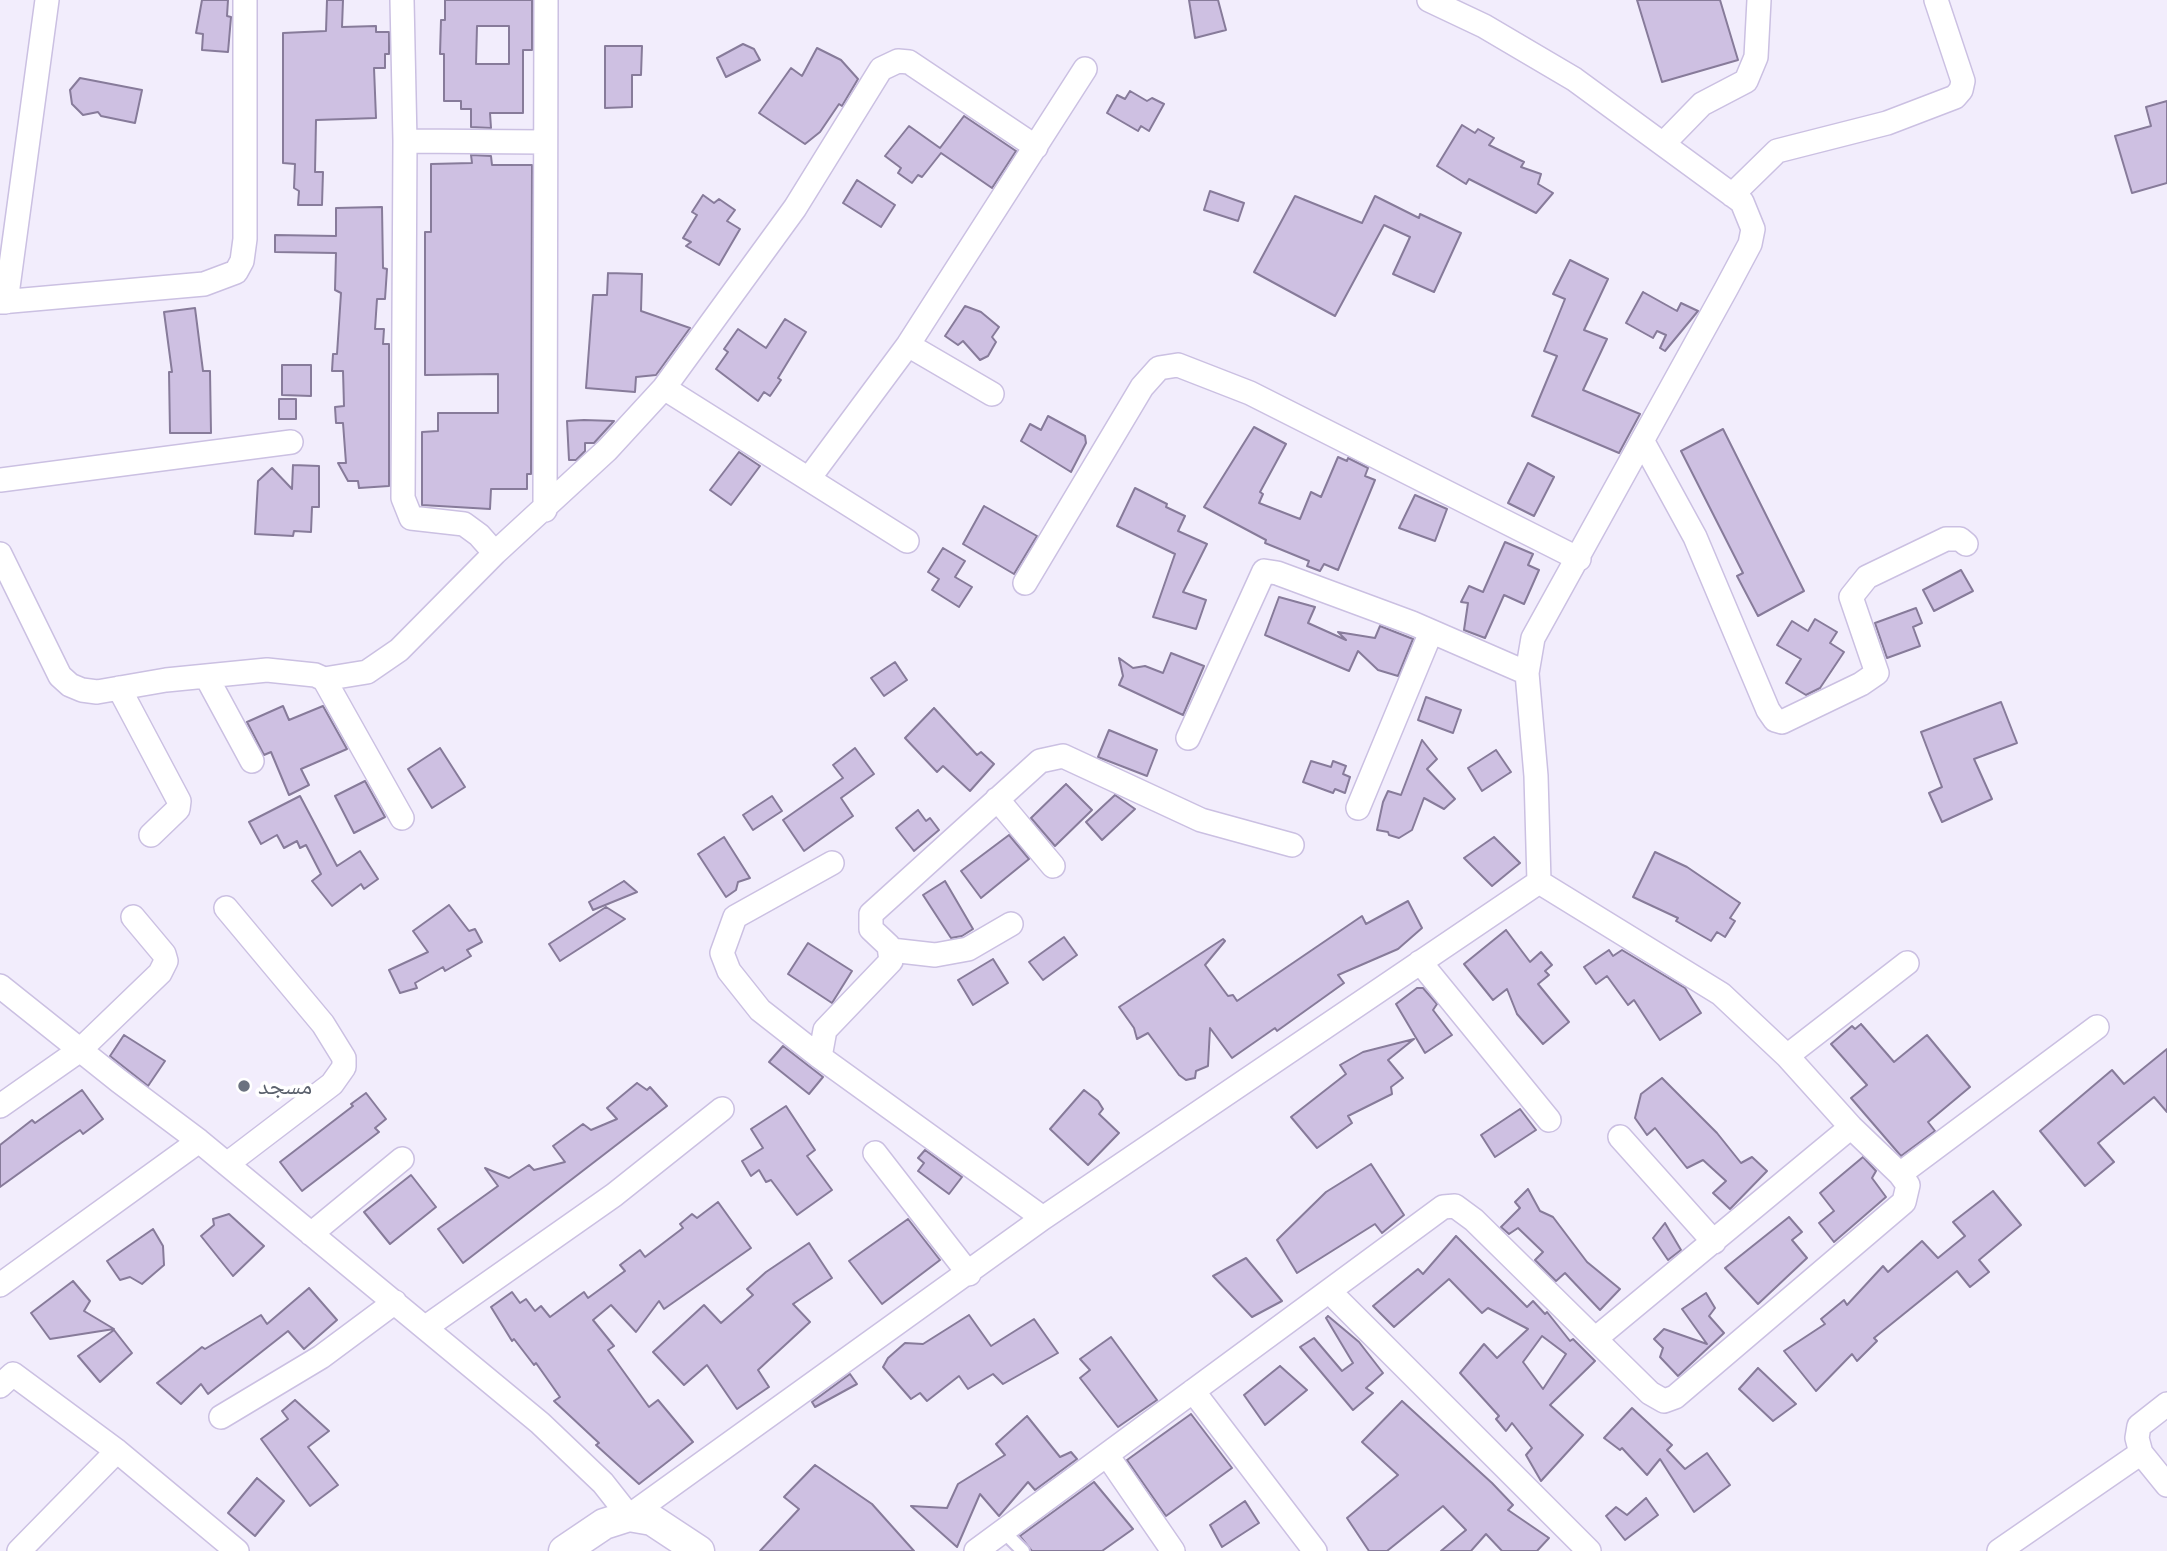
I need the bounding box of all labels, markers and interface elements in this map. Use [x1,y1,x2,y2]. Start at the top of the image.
place label: مسجد [258,1072,312,1100]
marker: مسجد [236,1078,252,1094]

